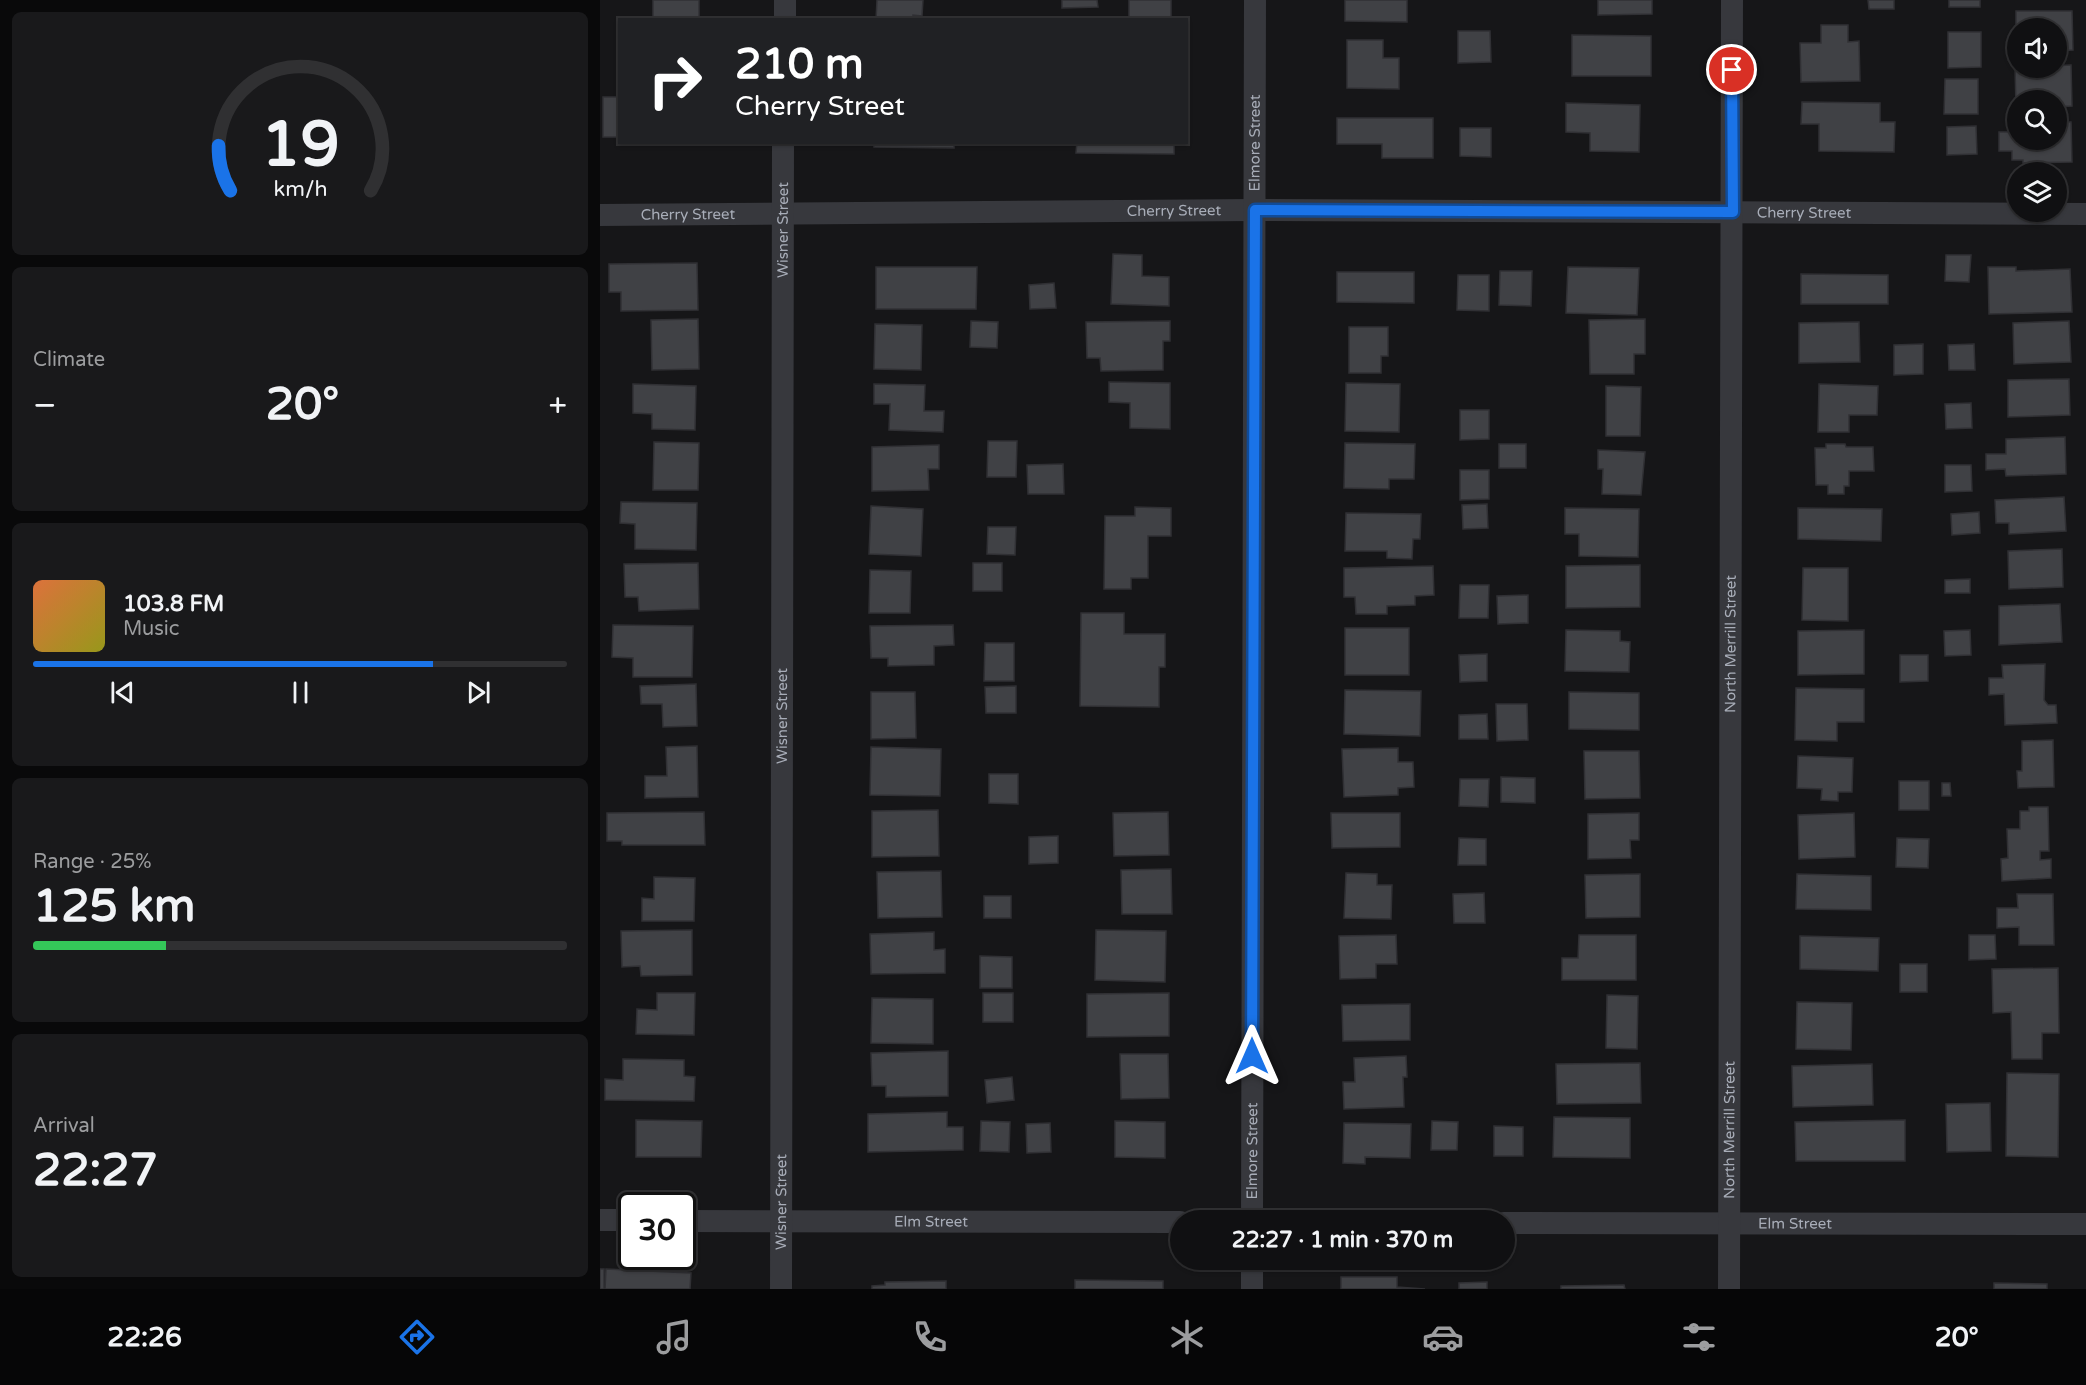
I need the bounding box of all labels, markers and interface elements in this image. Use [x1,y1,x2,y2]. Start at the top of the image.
map controls [2007,18,2067,222]
button: sound [2007,18,2067,78]
text: 210 m [735,39,864,90]
icon: right [636,42,714,120]
pin [1706,44,1757,95]
icon: arrive [1715,53,1748,86]
text: Cherry Street [735,90,905,123]
button: search [2007,90,2067,150]
street label: Elmore Street [1246,94,1264,192]
text: 19 [261,108,339,183]
button: layers [2007,162,2067,222]
text: km/h [273,176,327,202]
street label: Wisner Street [774,182,792,278]
street label: Cherry Street [1127,201,1222,220]
street label: Cherry Street [1757,203,1852,222]
street label: Cherry Street [641,205,736,224]
text: Climate [33,348,105,372]
text: 20° [266,378,339,432]
text: − [33,386,57,425]
text: + [548,386,567,425]
street label: North Merrill Street [1721,575,1740,713]
text: 103.8 FM [123,591,224,617]
text: Music [123,617,179,641]
street label: Wisner Street [773,668,791,764]
icon: previous [106,676,139,709]
icon: pause [284,676,317,709]
icon: next [462,676,495,709]
text: Range · 25% [33,850,152,874]
text: 125 km [33,880,195,934]
position arrow [1220,1024,1284,1088]
street label: North Merrill Street [1720,1061,1739,1199]
street label: Elmore Street [1243,1102,1261,1200]
text: Arrival [33,1114,95,1138]
text: 22:27 [33,1144,158,1198]
street label: Wisner Street [772,1154,790,1250]
speed limit sign: 30 [618,1192,696,1270]
street label: Elm Street [894,1212,968,1231]
street label: Elm Street [1758,1214,1832,1233]
text: 22:27 · 1 min · 370 m [1232,1227,1453,1253]
icon: directions [396,1316,438,1358]
icon: music [653,1316,695,1358]
icon: phone [909,1316,951,1358]
icon: climate [1166,1316,1208,1358]
icon: car [1422,1316,1464,1358]
icon: filters [1678,1316,1720,1358]
text: 22:26 [107,1321,182,1354]
text: 20° [1935,1321,1979,1354]

